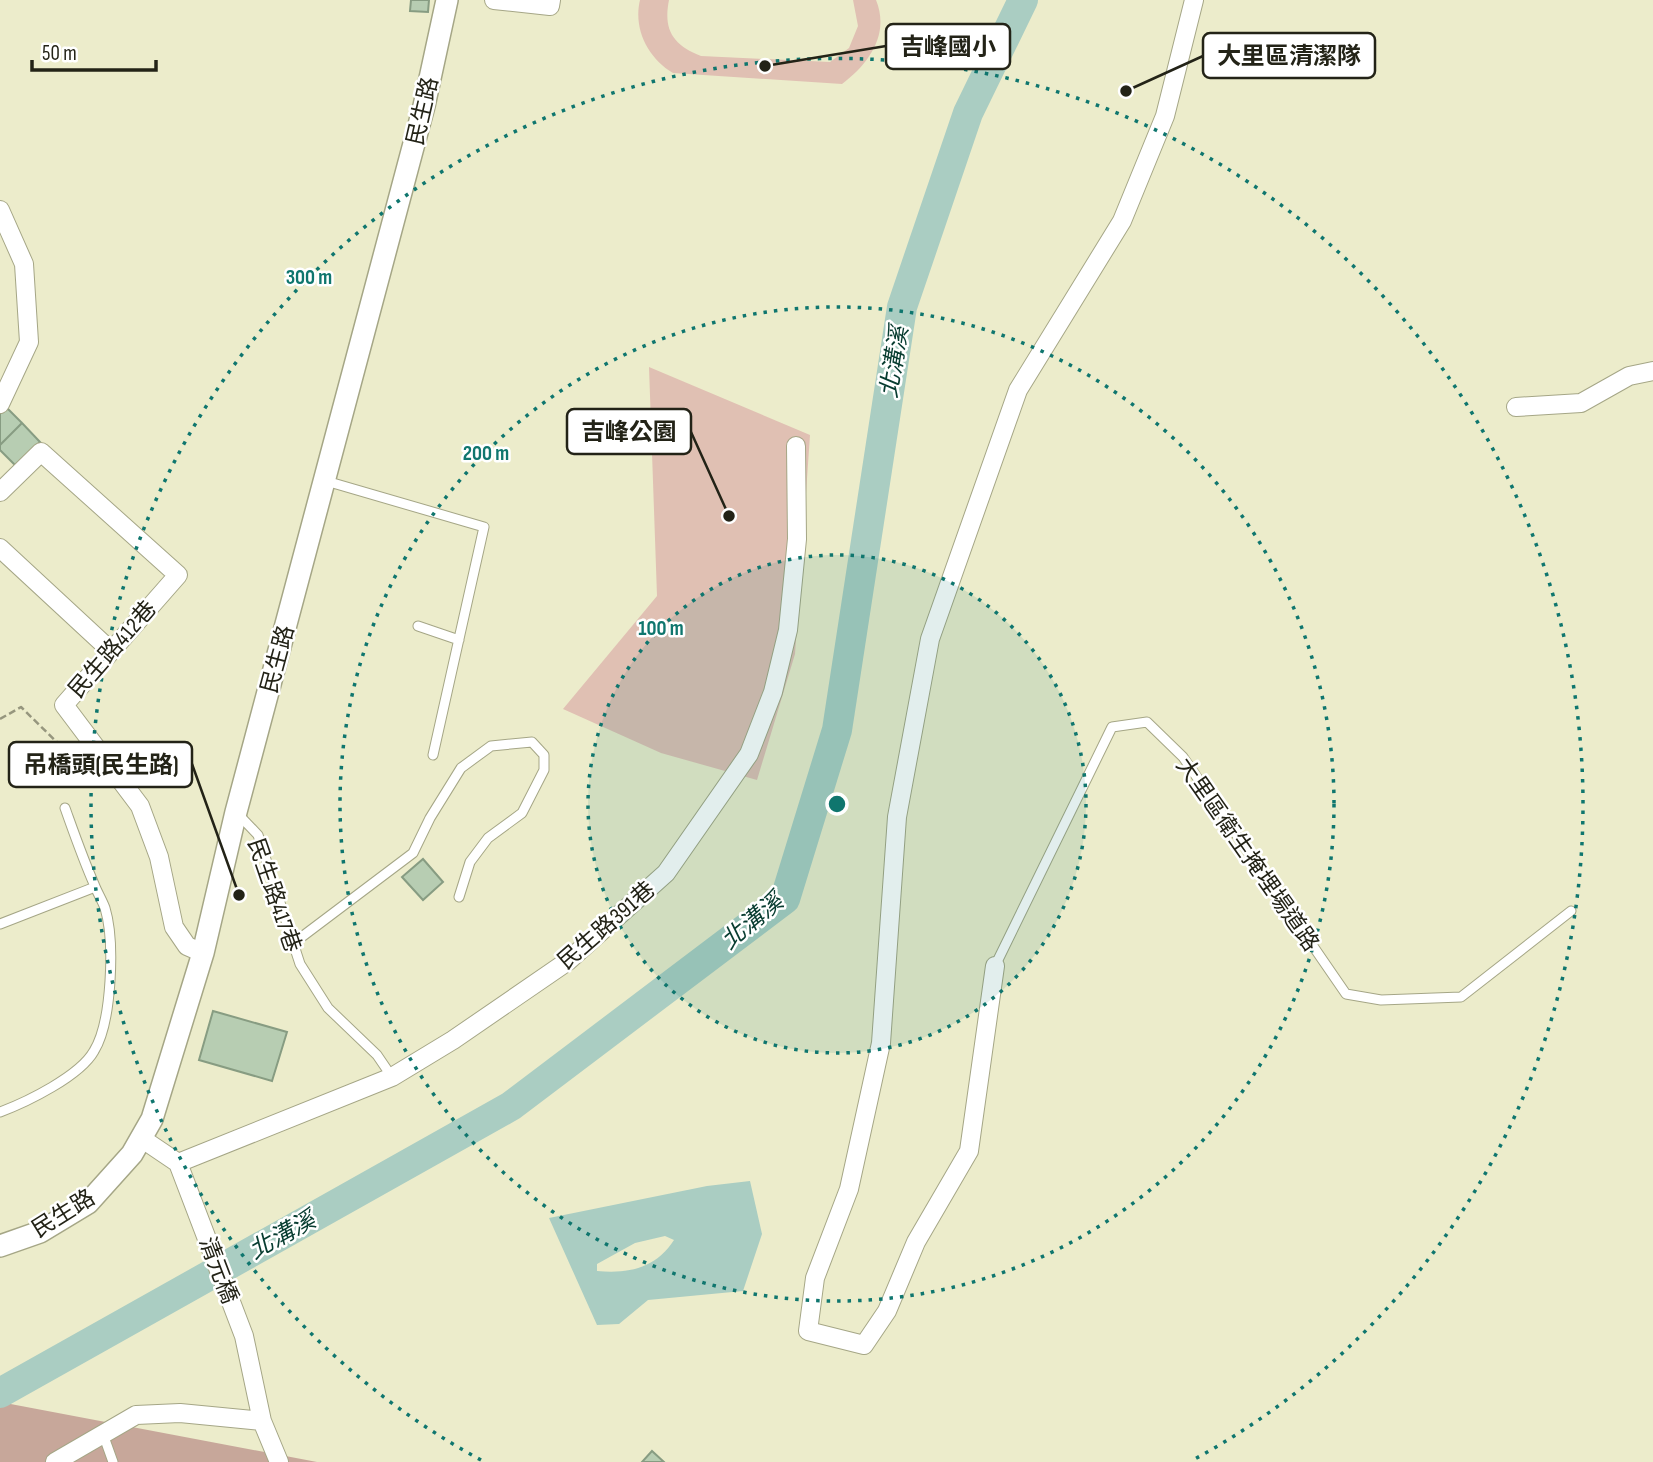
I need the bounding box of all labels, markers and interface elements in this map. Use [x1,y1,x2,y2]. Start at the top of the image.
callout: 吉峰國小 [886,24,1010,69]
scale bar [32,28,156,72]
text: 吉峰國小 [900,33,996,62]
callout: 大里區清潔隊 [1203,33,1375,78]
text: 50 m [42,41,77,66]
text: 大里區清潔隊 [1217,42,1361,71]
street label: 民生路 [402,74,444,148]
text: 300 m [286,265,332,290]
water label: 北溝溪 [875,321,915,400]
callout: 吉峰公園 [567,409,691,454]
text: 吉峰公園 [581,418,677,447]
text: 200 m [463,441,509,466]
street label: 民生路412巷 [63,595,163,704]
text: 100 m [638,616,684,641]
street label: 民生路 [256,622,300,696]
callout: 吊橋頭(民生路) [9,742,192,787]
text: 吊橋頭(民生路) [23,751,179,780]
street label: 大里區衛生掩埋場道路 [1170,752,1325,957]
centre of rings [825,792,849,816]
street label: 民生路417巷 [241,835,307,956]
street label: 民生路391巷 [552,876,661,976]
water label: 北溝溪 [715,885,792,956]
street label: 民生路 [27,1184,100,1244]
water label: 北溝溪 [244,1204,323,1266]
street label: 清元橋 [193,1233,244,1308]

